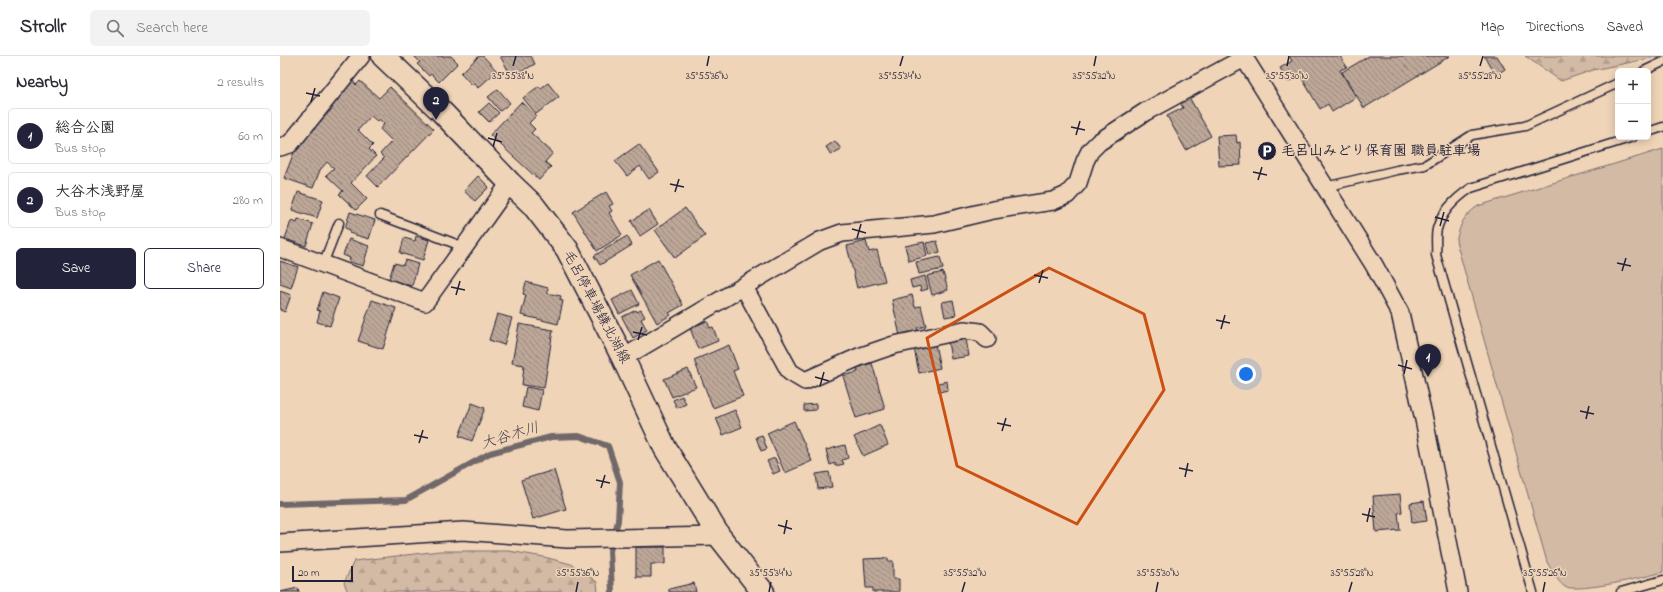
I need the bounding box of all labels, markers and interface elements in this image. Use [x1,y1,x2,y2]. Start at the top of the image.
search box [90,10,370,46]
text: Strollr [20,14,66,41]
icon: search [104,17,126,39]
text: Search here [136,17,208,39]
text: Map [1481,17,1504,38]
text: Directions [1526,17,1584,38]
text: Saved [1606,17,1643,38]
map controls [1615,68,1651,140]
button: + [1615,68,1651,104]
text: 35°55'38"N [492,69,534,84]
text: 35°55'36"N [686,69,729,84]
text: 35°55'34"N [879,69,921,84]
text: 35°55'32"N [1072,69,1116,84]
text: 35°55'30"N [1266,69,1309,84]
text: 35°55'28"N [1459,69,1502,84]
text: Nearby [16,70,68,95]
text: 2 results [217,73,264,92]
pin: 2 [423,87,449,120]
button: − [1615,104,1651,140]
text: 総合公園 [55,117,115,139]
text: 1 [28,127,32,146]
text: 60 m [238,127,263,146]
text: Bus stop [55,139,106,158]
parking icon: 毛呂山みどり保育園 職員駐車場 [1256,140,1278,162]
place label: 毛呂山みどり保育園 職員駐車場 [1281,141,1481,162]
text: 大谷木浅野屋 [55,181,145,203]
text: 2 [27,191,33,210]
text: 280 m [233,191,263,210]
text: Bus stop [55,203,106,222]
street label: 毛呂停車場鎌北湖線 [557,246,635,368]
button: Save [16,248,136,289]
button: Share [144,248,264,289]
pin: 1 [1415,344,1441,377]
your location [1236,364,1256,384]
water label: 大谷木川 [478,417,542,455]
scale bar [292,564,353,583]
text: 20 m [298,565,320,581]
text: 35°55'36"N [557,566,600,581]
text: 35°55'34"N [750,566,792,581]
text: 35°55'32"N [943,566,987,581]
text: 35°55'30"N [1137,566,1180,581]
text: 35°55'28"N [1331,566,1374,581]
text: 35°55'26"N [1523,566,1567,581]

